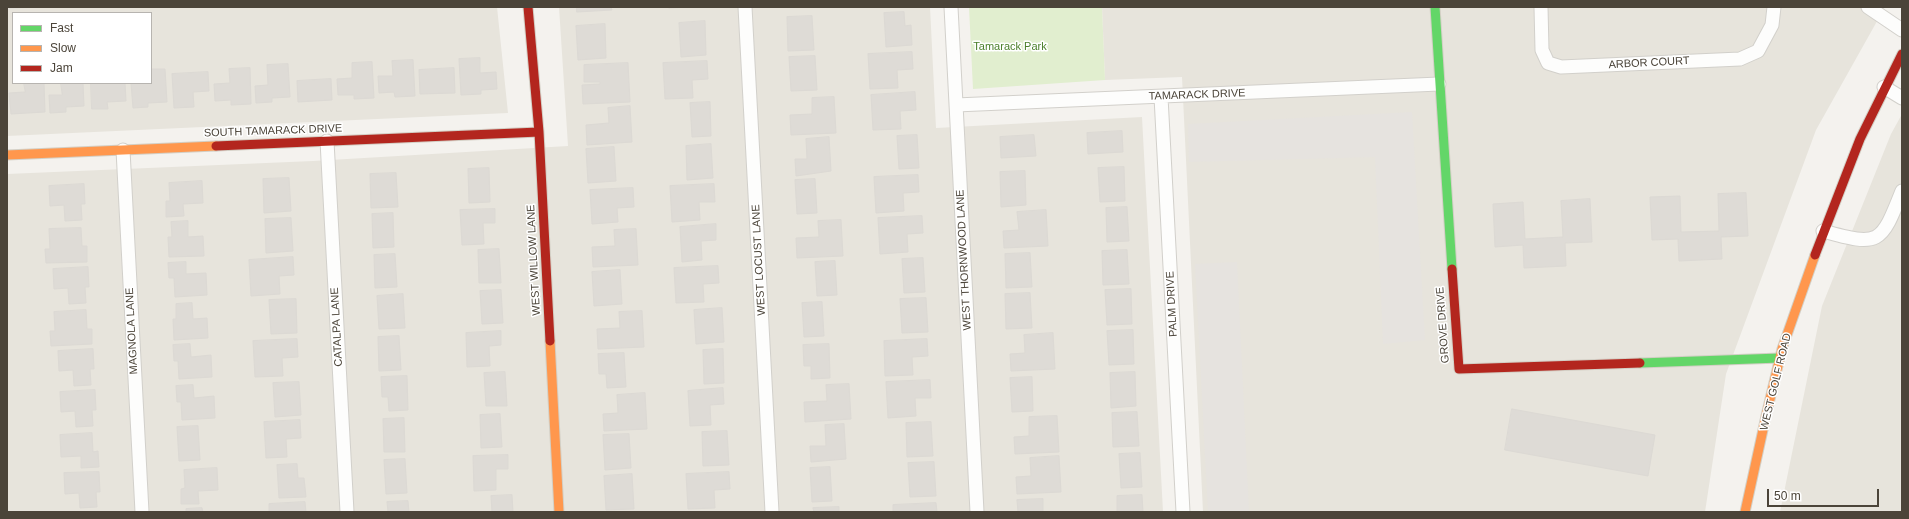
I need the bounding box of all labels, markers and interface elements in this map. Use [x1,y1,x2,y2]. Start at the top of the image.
legend [12,12,152,84]
text: Fast [50,21,73,35]
park label: Tamarack Park [973,40,1047,54]
text: Slow [50,41,76,55]
street label: ARBOR COURT [1608,54,1690,72]
text: Jam [50,61,73,75]
street label: TAMARACK DRIVE [1148,87,1246,103]
street label: SOUTH TAMARACK DRIVE [204,122,342,140]
street label: WEST THORNWOOD LANE [954,189,974,331]
street label: WEST WILLOW LANE [524,204,544,316]
street label: WEST LOCUST LANE [749,204,769,316]
street label: PALM DRIVE [1164,271,1180,337]
street label: GROVE DRIVE [1434,286,1452,364]
street label: MAGNOLA LANE [123,287,141,375]
street label: CATALPA LANE [328,287,346,367]
street label: WEST GOLF ROAD [1758,332,1794,432]
scale bar [1769,481,1881,507]
text: 50 m [1774,489,1801,503]

